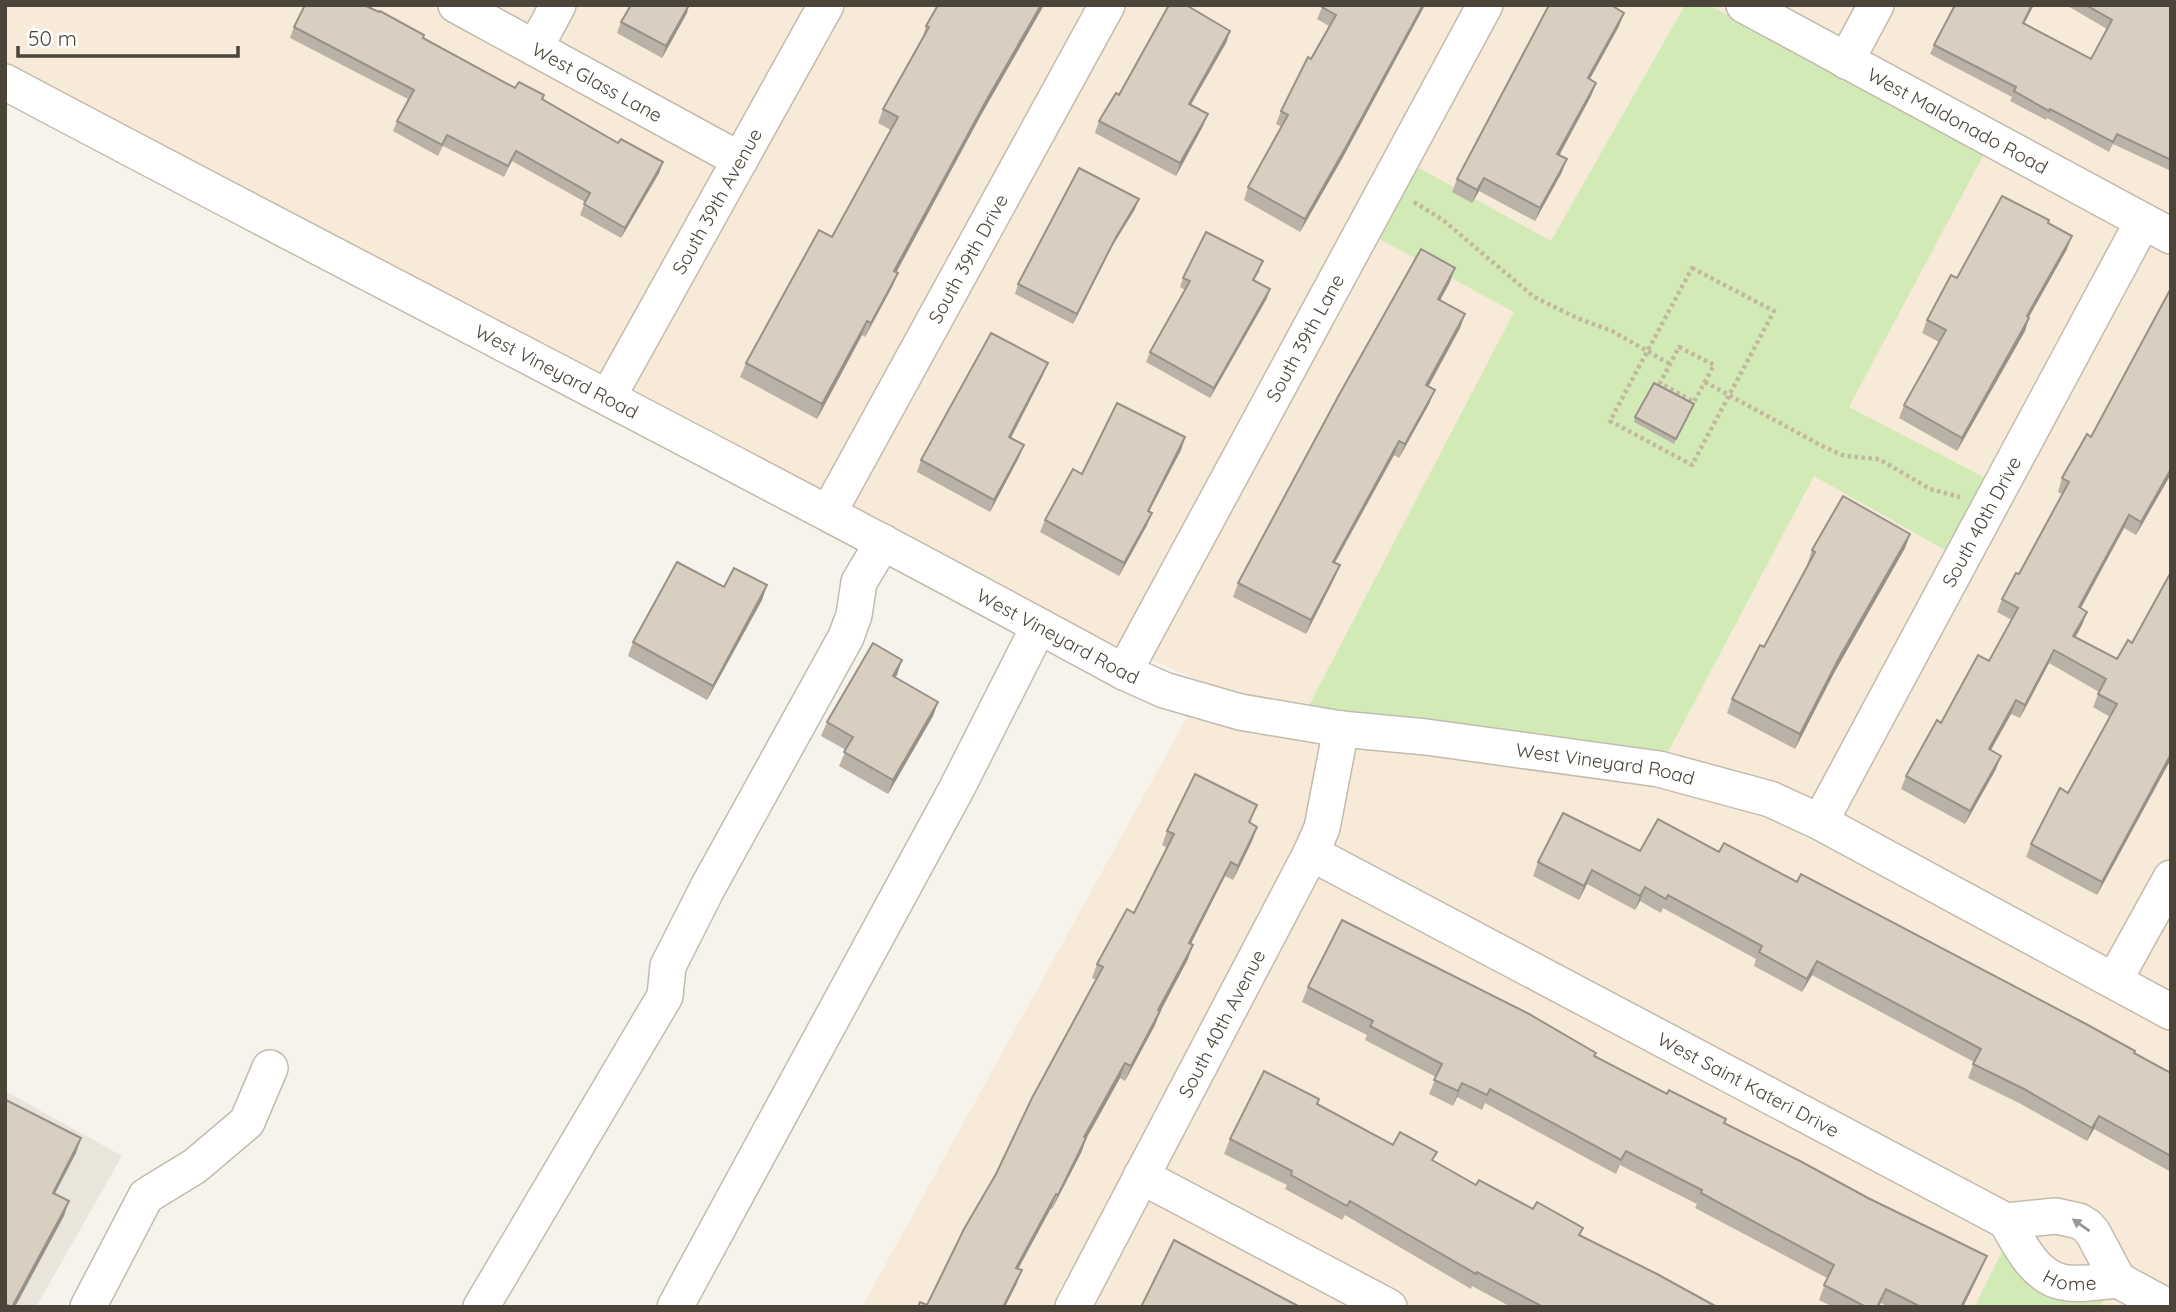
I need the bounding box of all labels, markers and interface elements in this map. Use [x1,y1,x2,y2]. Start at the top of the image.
scale bar [18,14,238,58]
text: 50 m [28,25,77,51]
street label: West Glass Lane [528,37,667,127]
street label: West Maldonado Road [1863,62,2052,179]
street label: South 39th Avenue [667,124,767,278]
street label: South 39th Drive [923,190,1013,328]
street label: South 39th Lane [1261,270,1349,406]
street label: West Vineyard Road [471,319,642,424]
street label: South 40th Drive [1937,452,2026,591]
street label: West Vineyard Road [973,583,1143,689]
street label: West Vineyard Road [1514,737,1697,790]
street label: South 40th Avenue [1173,945,1270,1102]
street label: West Saint Kateri Drive [1654,1027,1843,1143]
one-way arrow [2072,1218,2091,1232]
street label: Home [2039,1264,2097,1296]

